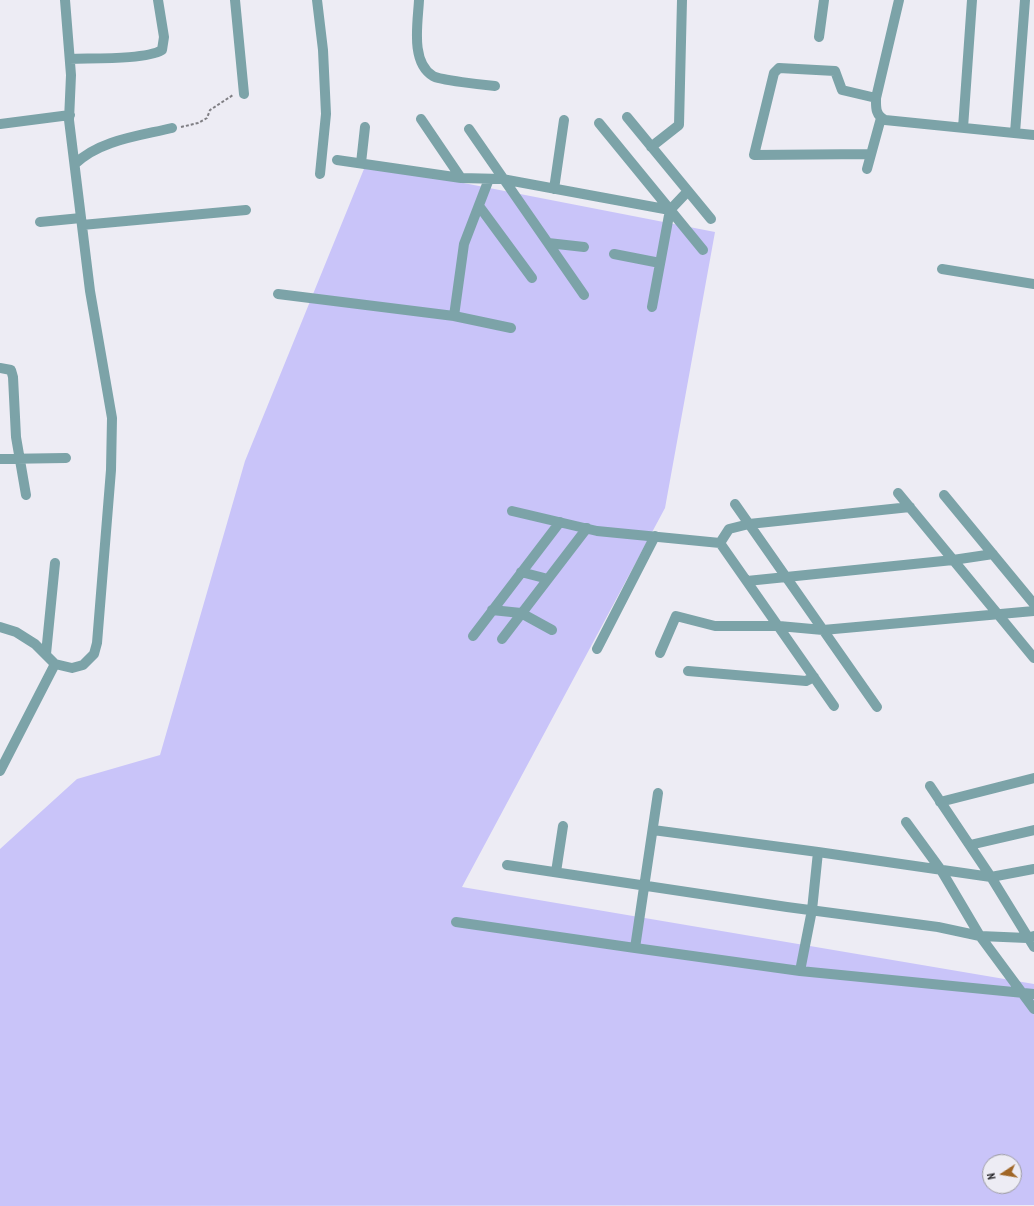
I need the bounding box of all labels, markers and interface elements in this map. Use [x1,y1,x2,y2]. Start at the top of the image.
north arrow [982,1154,1022,1194]
text: N [984,1172,999,1181]

